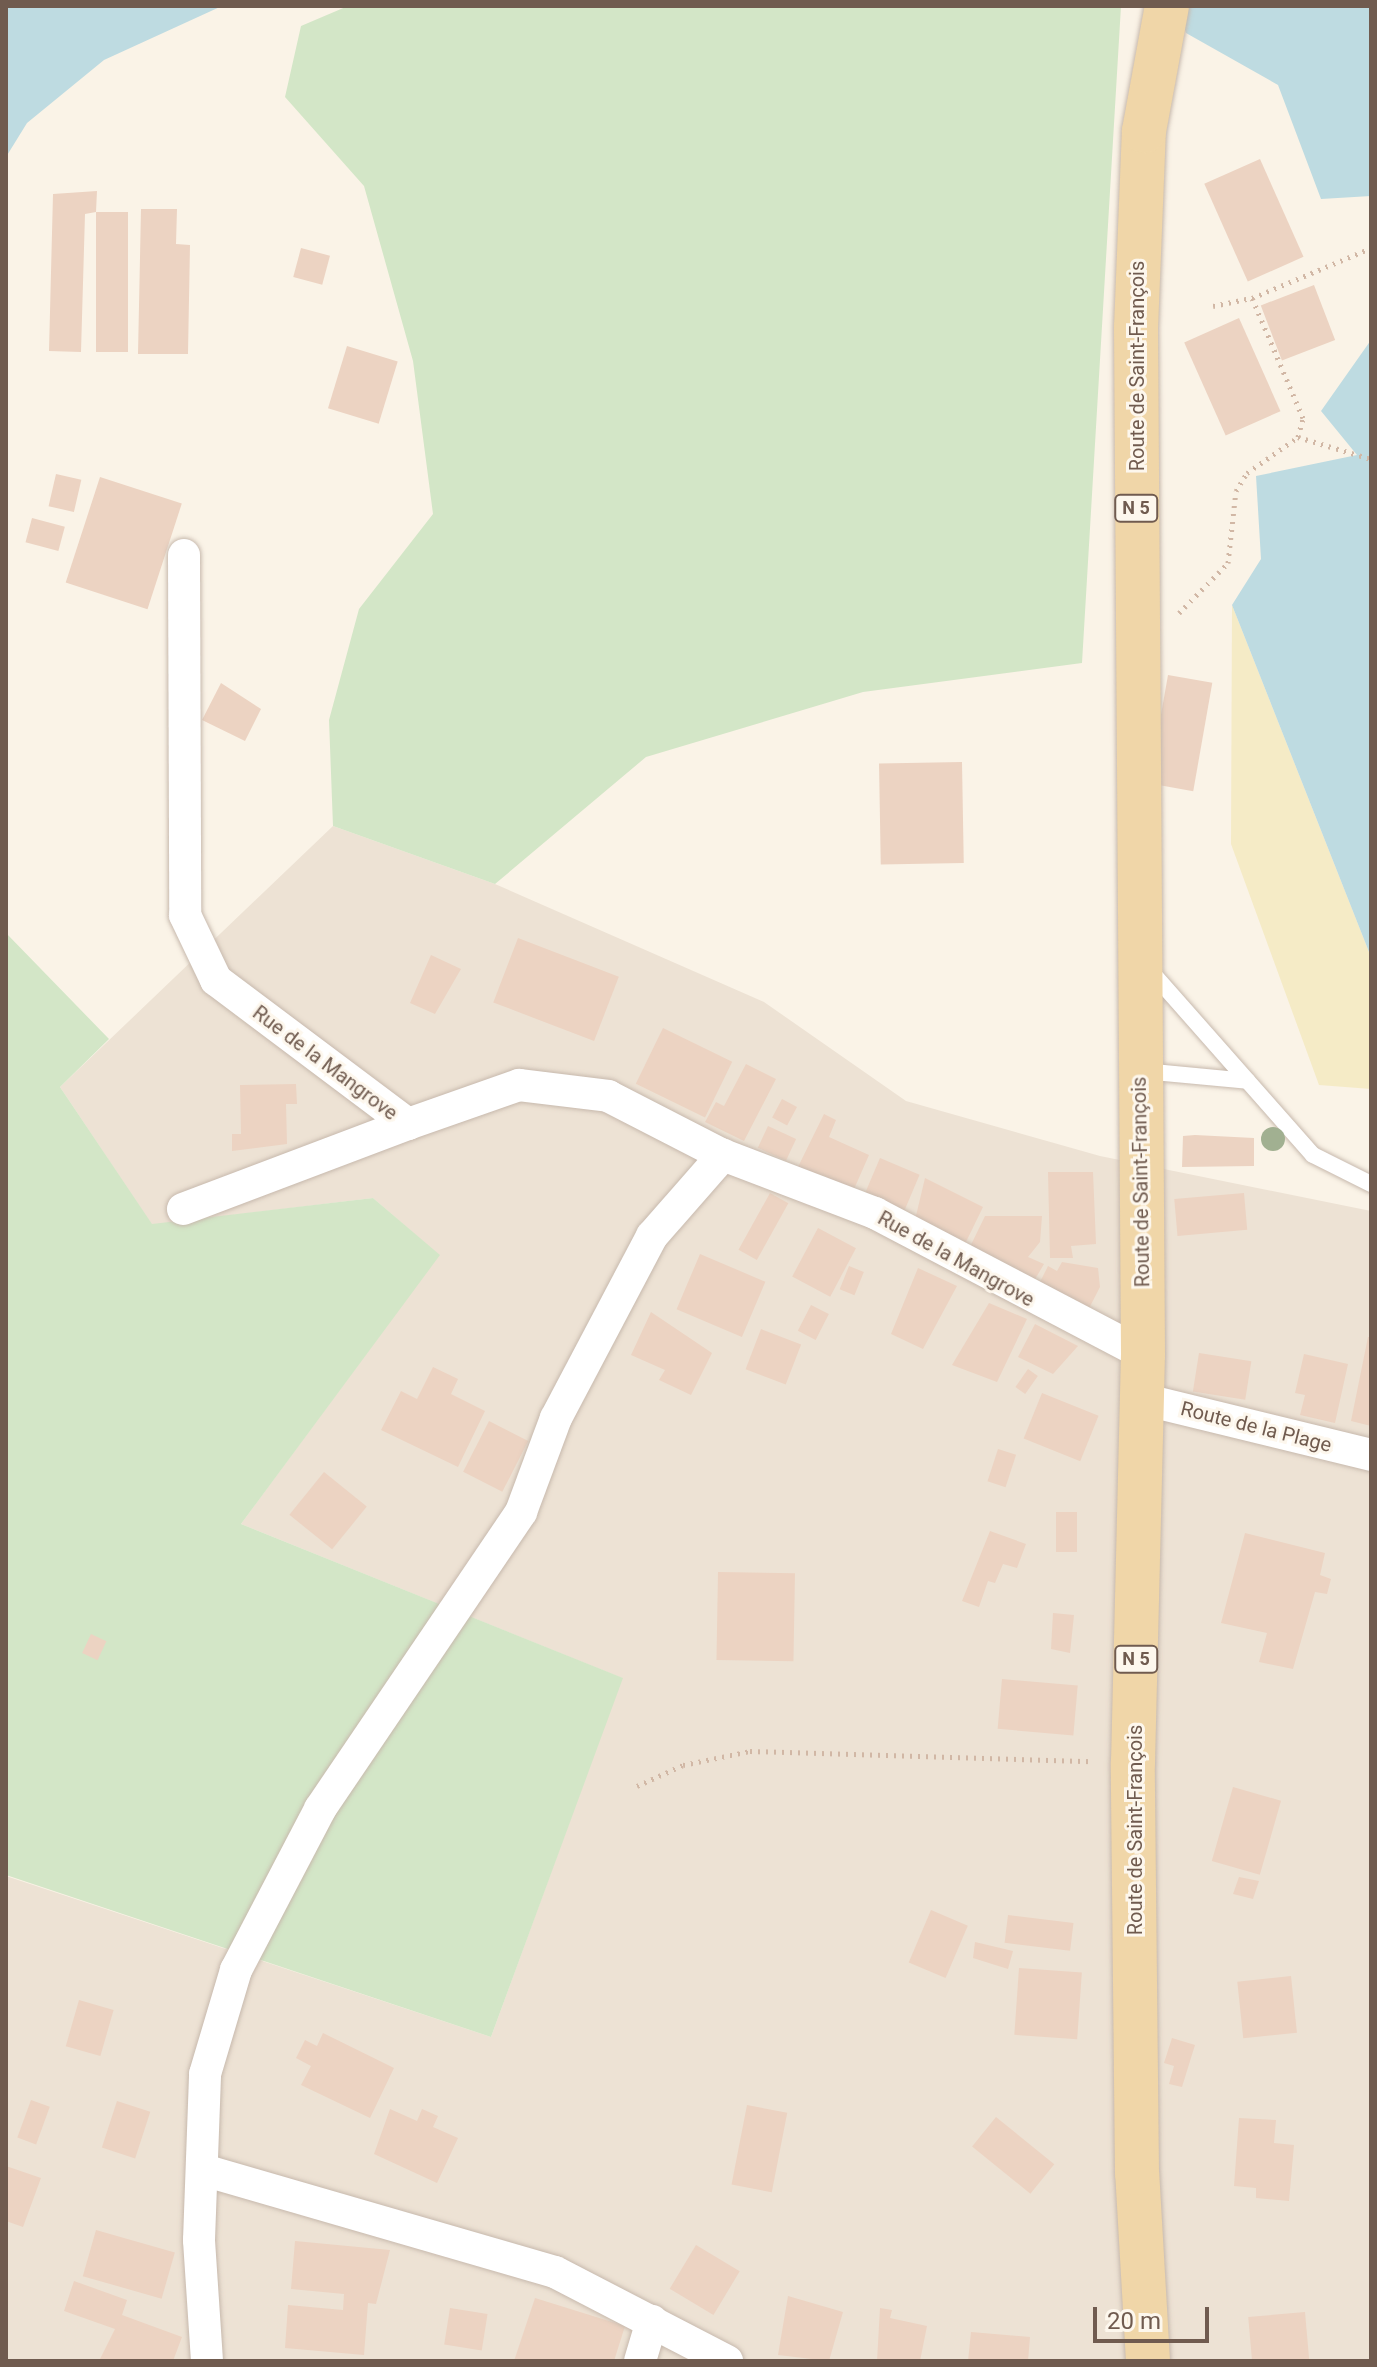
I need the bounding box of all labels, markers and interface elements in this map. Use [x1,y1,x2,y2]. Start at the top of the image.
street label: Route de Saint-François [1125,261,1149,471]
road number: N 5 [1114,494,1158,522]
street label: Rue de la Mangrove [248,1001,402,1125]
street label: Route de Saint-François [1127,1076,1155,1288]
street label: Rue de la Mangrove [874,1206,1038,1312]
street label: Route de la Plage [1178,1397,1334,1457]
road number: N 5 [1114,1645,1158,1673]
street label: Route de Saint-François [1123,1725,1147,1935]
scale bar [1097,2291,1213,2341]
text: 20 m [1107,2307,1161,2335]

